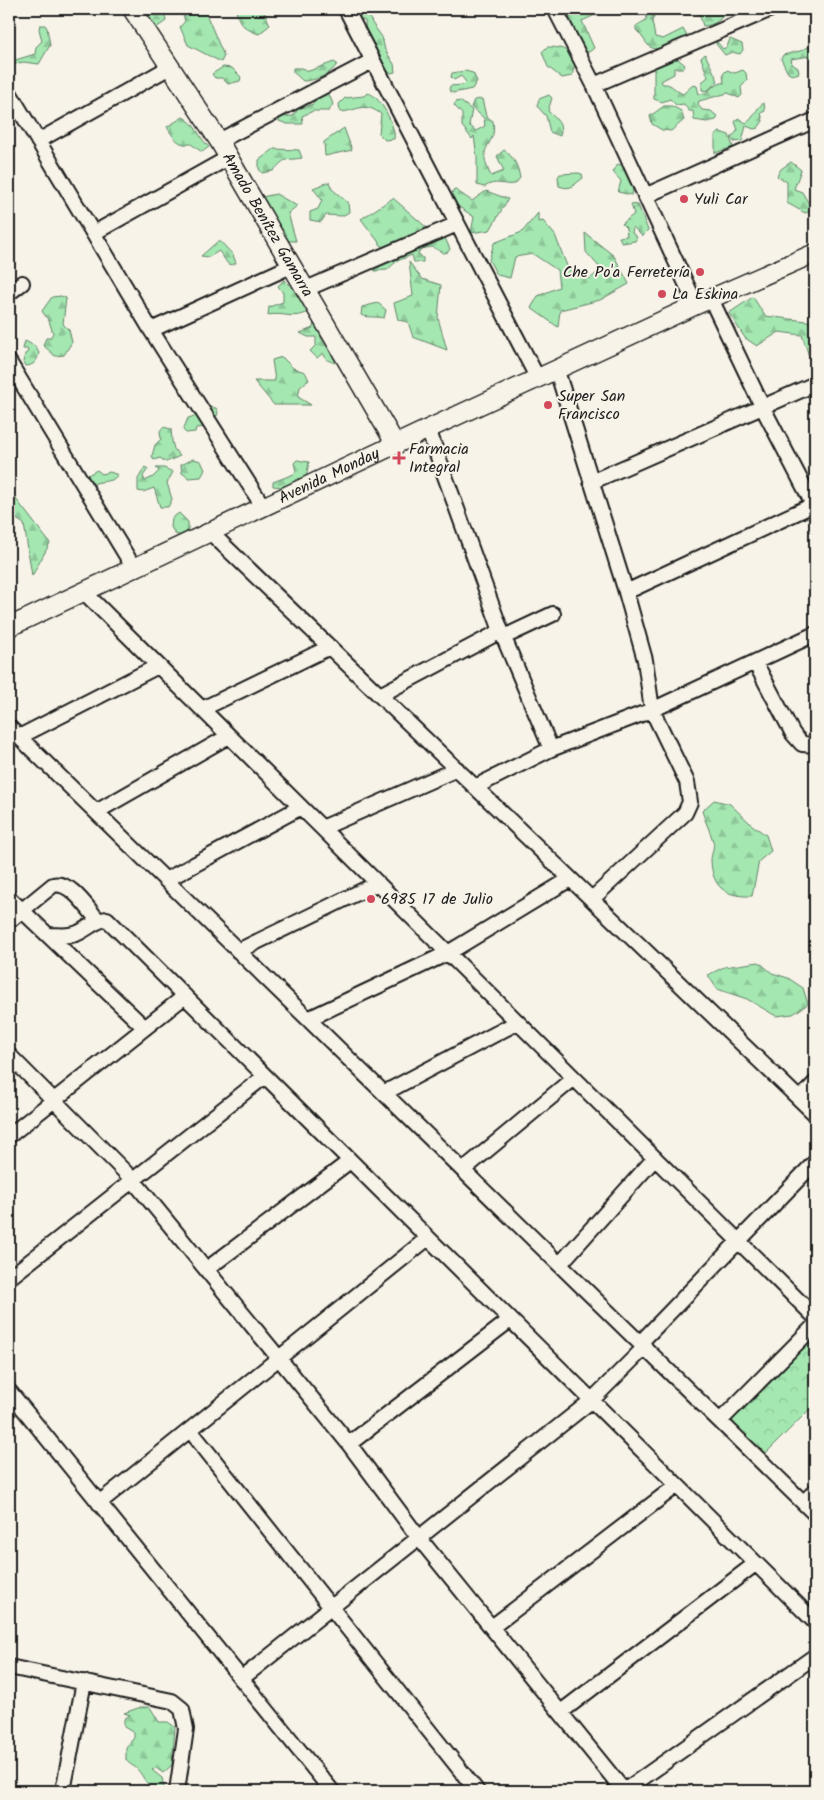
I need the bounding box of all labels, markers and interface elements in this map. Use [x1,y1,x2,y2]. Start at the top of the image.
street label: Amado Benítez Gamarra [216,148,320,302]
place label: Yuli Car [694,187,749,212]
marker: Yuli Car [678,193,690,205]
place label: Che Po'a Ferretería [563,260,690,285]
marker: Che Po'a Ferretería [694,266,706,278]
place label: La Eskina [672,282,738,307]
marker: La Eskina [656,288,668,300]
place label: Super San Francisco [558,384,625,427]
marker: Super San Francisco [542,399,554,411]
place label: Farmacia Integral [409,437,469,480]
street label: Avenida Monday [274,441,384,510]
marker: Farmacia Integral [393,452,405,464]
place label: 6985 17 de Julio [381,887,493,912]
marker: 6985 17 de Julio [365,893,377,905]

